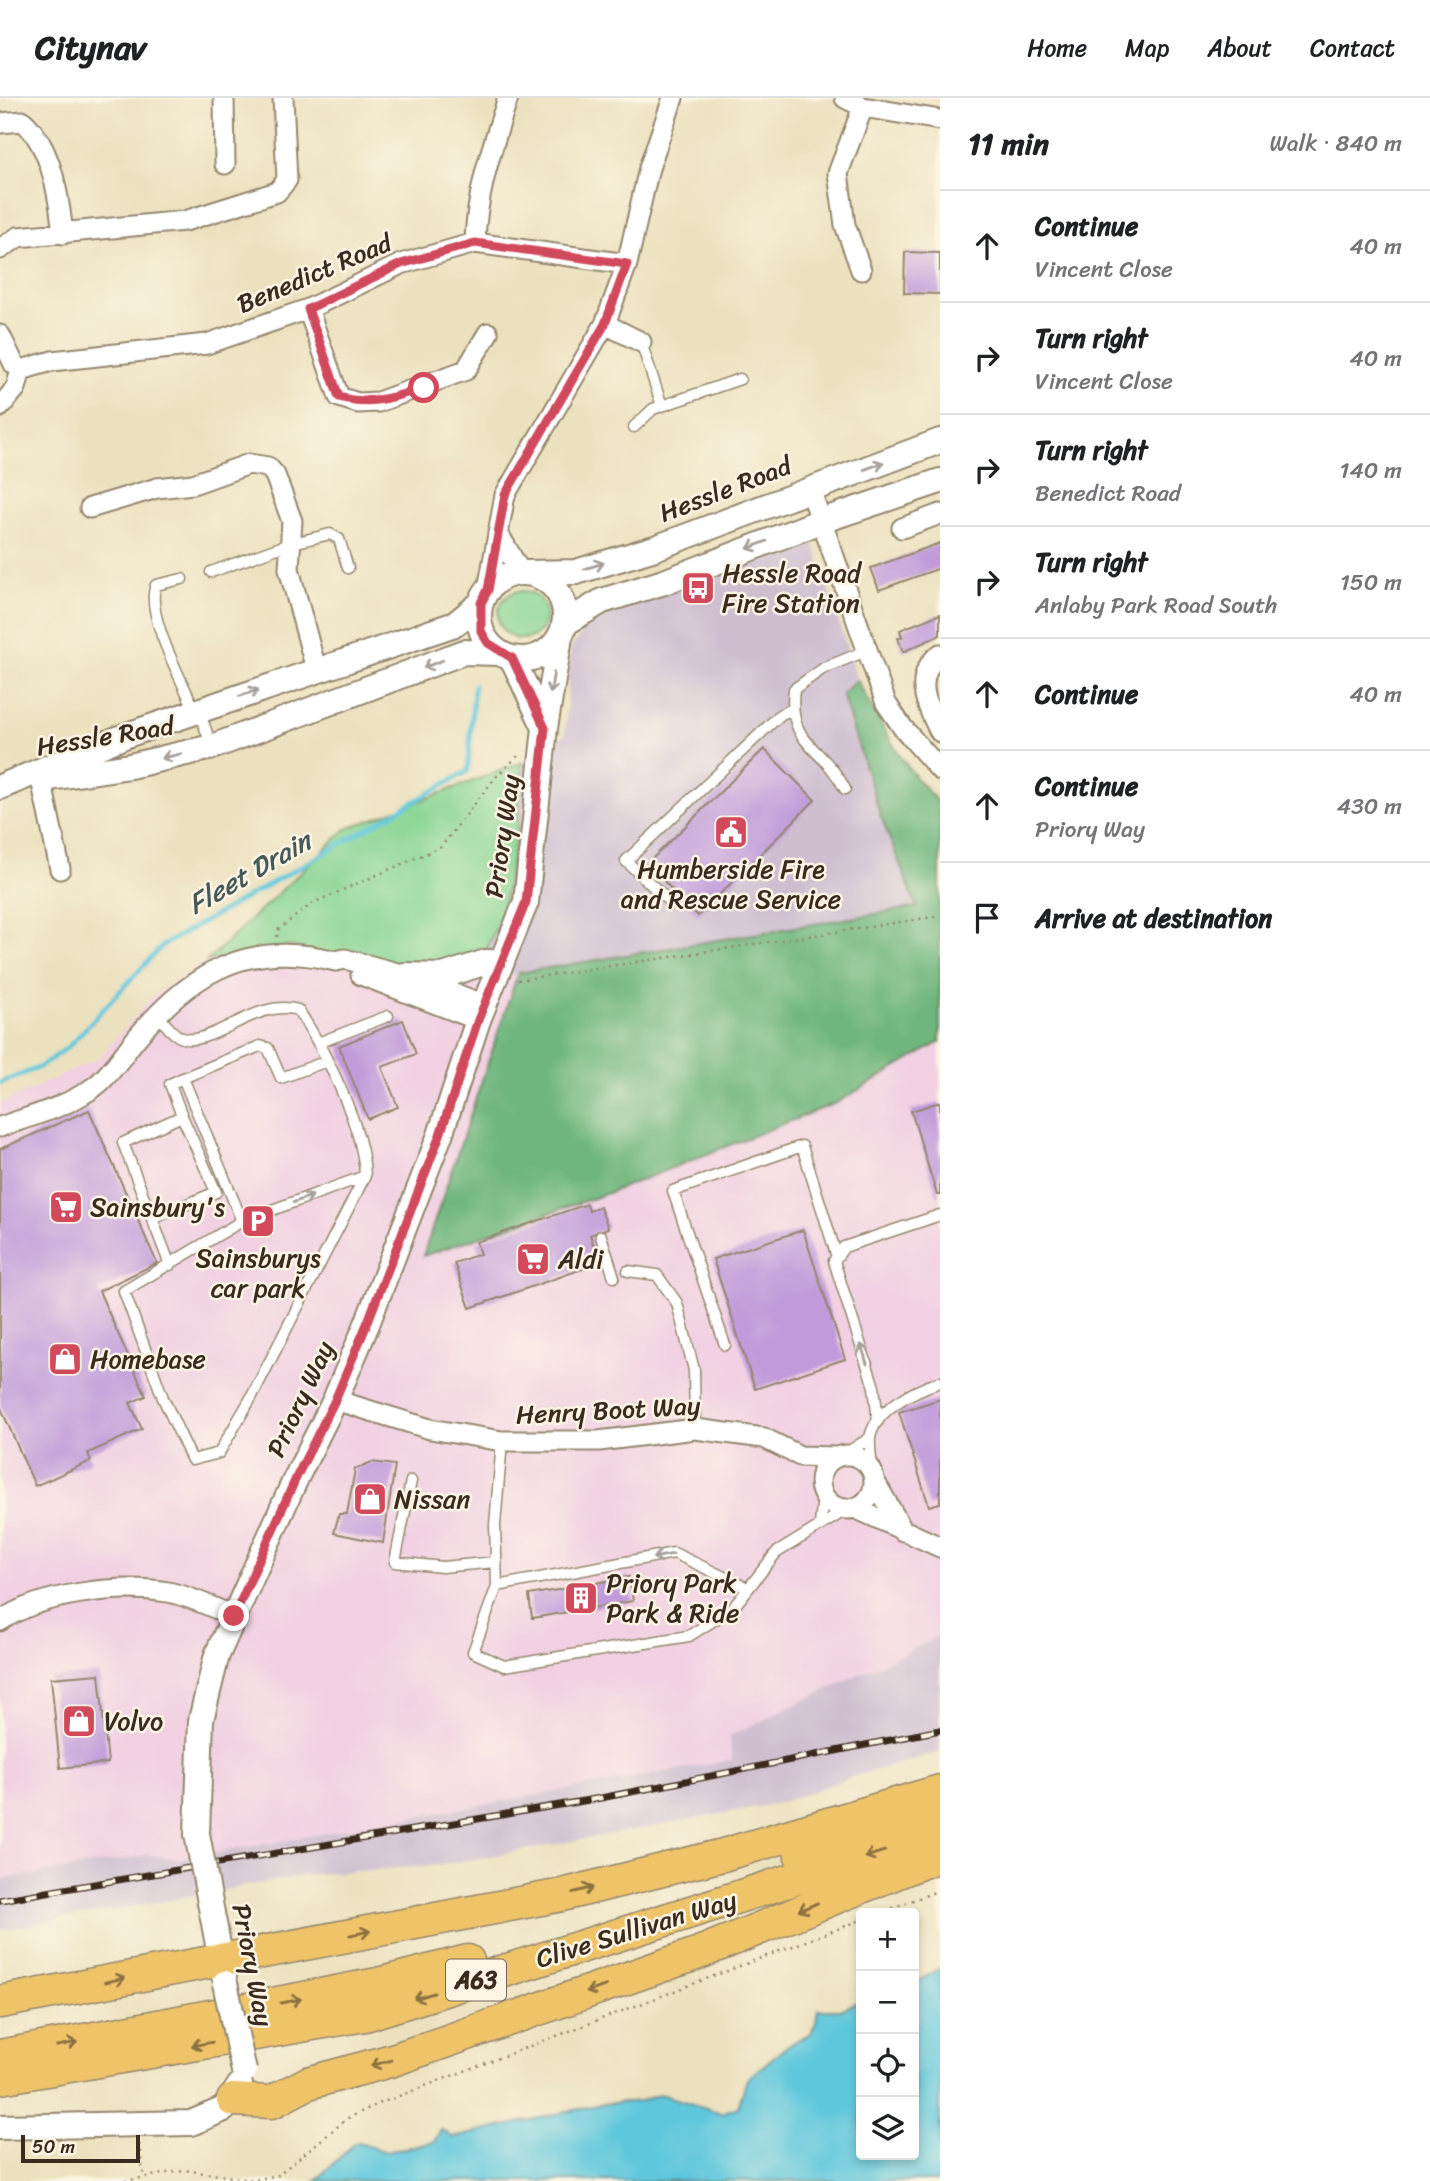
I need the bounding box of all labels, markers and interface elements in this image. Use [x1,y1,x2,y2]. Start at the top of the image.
text: Citynav [35,19,146,77]
text: Home [1027,27,1087,69]
text: Map [1125,27,1169,69]
text: About [1207,27,1272,69]
text: Contact [1310,27,1395,69]
text: 11 min [968,117,1049,171]
text: Walk · 840 m [1269,123,1402,164]
text: Continue [1035,203,1138,249]
street label: Benedict Road [229,219,401,326]
text: 40 m [1349,226,1402,267]
icon: ahead [968,227,1006,265]
text: Vincent Close [1035,249,1173,290]
text: Turn right [1035,315,1148,361]
text: 40 m [1349,338,1402,379]
icon: right [968,339,1006,377]
text: Vincent Close [1035,361,1173,402]
route start [408,372,439,403]
text: Turn right [1035,427,1148,473]
street label: Hessle Road [652,442,800,535]
text: 140 m [1340,450,1402,491]
icon: right [968,451,1006,489]
one-way arrow [863,459,885,471]
text: Benedict Road [1035,473,1181,514]
text: Turn right [1035,539,1148,585]
one-way arrow [747,540,769,553]
place label: Hessle Road Fire Station [722,550,863,626]
one-way arrow [583,559,605,572]
text: 150 m [1340,562,1402,603]
icon: right [968,563,1006,601]
bus stop icon: Hessle Road Fire Station [679,569,717,607]
text: Anlaby Park Road South [1035,585,1277,626]
one-way arrow [422,659,444,671]
one-way arrow [545,671,558,694]
text: Continue [1035,671,1138,717]
text: 40 m [1349,674,1402,715]
icon: ahead [968,675,1006,713]
one-way arrow [237,686,259,698]
street label: Hessle Road [33,702,179,770]
one-way arrow [161,750,184,763]
text: Continue [1035,763,1138,809]
street label: Priory Way [471,771,533,901]
text: 430 m [1337,786,1402,827]
icon: ahead [968,787,1006,825]
text: Priory Way [1035,809,1145,850]
public building icon: Humberside Fire and Rescue Service [712,813,750,851]
water label: Fleet Drain [178,816,323,928]
place label: Humberside Fire and Rescue Service [621,846,841,922]
text: Arrive at destination [1035,895,1272,941]
icon: arrive [968,899,1006,937]
place label: Sainsbury's [90,1184,225,1230]
supermarket icon: Sainsbury's [47,1188,85,1226]
one-way arrow [292,1191,314,1204]
parking icon: Sainsburys car park [239,1202,277,1240]
place label: Sainsburys car park [195,1235,321,1311]
place label: Aldi [557,1236,604,1282]
supermarket icon: Aldi [514,1240,552,1278]
street label: Priory Way [253,1333,347,1465]
place label: Homebase [90,1336,206,1382]
shop icon: Homebase [46,1340,84,1378]
one-way arrow [856,1343,869,1365]
street label: Henry Boot Way [515,1382,702,1438]
place label: Nissan [394,1476,470,1522]
shop icon: Nissan [351,1480,389,1518]
one-way arrow [652,1549,675,1563]
place label: Priory Park Park & Ride [606,1560,739,1636]
building icon: Priory Park Park & Ride [562,1579,600,1617]
route end [218,1600,249,1631]
place label: Volvo [104,1698,163,1744]
shop icon: Volvo [60,1702,98,1740]
one-way arrow [864,1848,886,1861]
street label: Clive Sullivan Way [530,1876,743,1981]
one-way arrow [571,1883,594,1896]
street label: Priory Way [219,1900,288,2031]
one-way arrow [798,1901,820,1914]
map controls [856,1908,919,2160]
button: + [856,1908,919,1971]
one-way arrow [348,1926,371,1939]
road number: A63 [446,1959,506,2000]
button: − [856,1971,919,2034]
one-way arrow [103,1972,126,1986]
one-way arrow [586,1984,608,1996]
one-way arrow [414,1990,436,2003]
one-way arrow [279,1994,302,2007]
button: locate [856,2034,919,2097]
one-way arrow [55,2036,78,2050]
one-way arrow [191,2038,214,2051]
one-way arrow [370,2057,393,2070]
button: layers [856,2097,919,2160]
text: 50 m [32,2130,75,2163]
scale bar [21,2132,140,2164]

